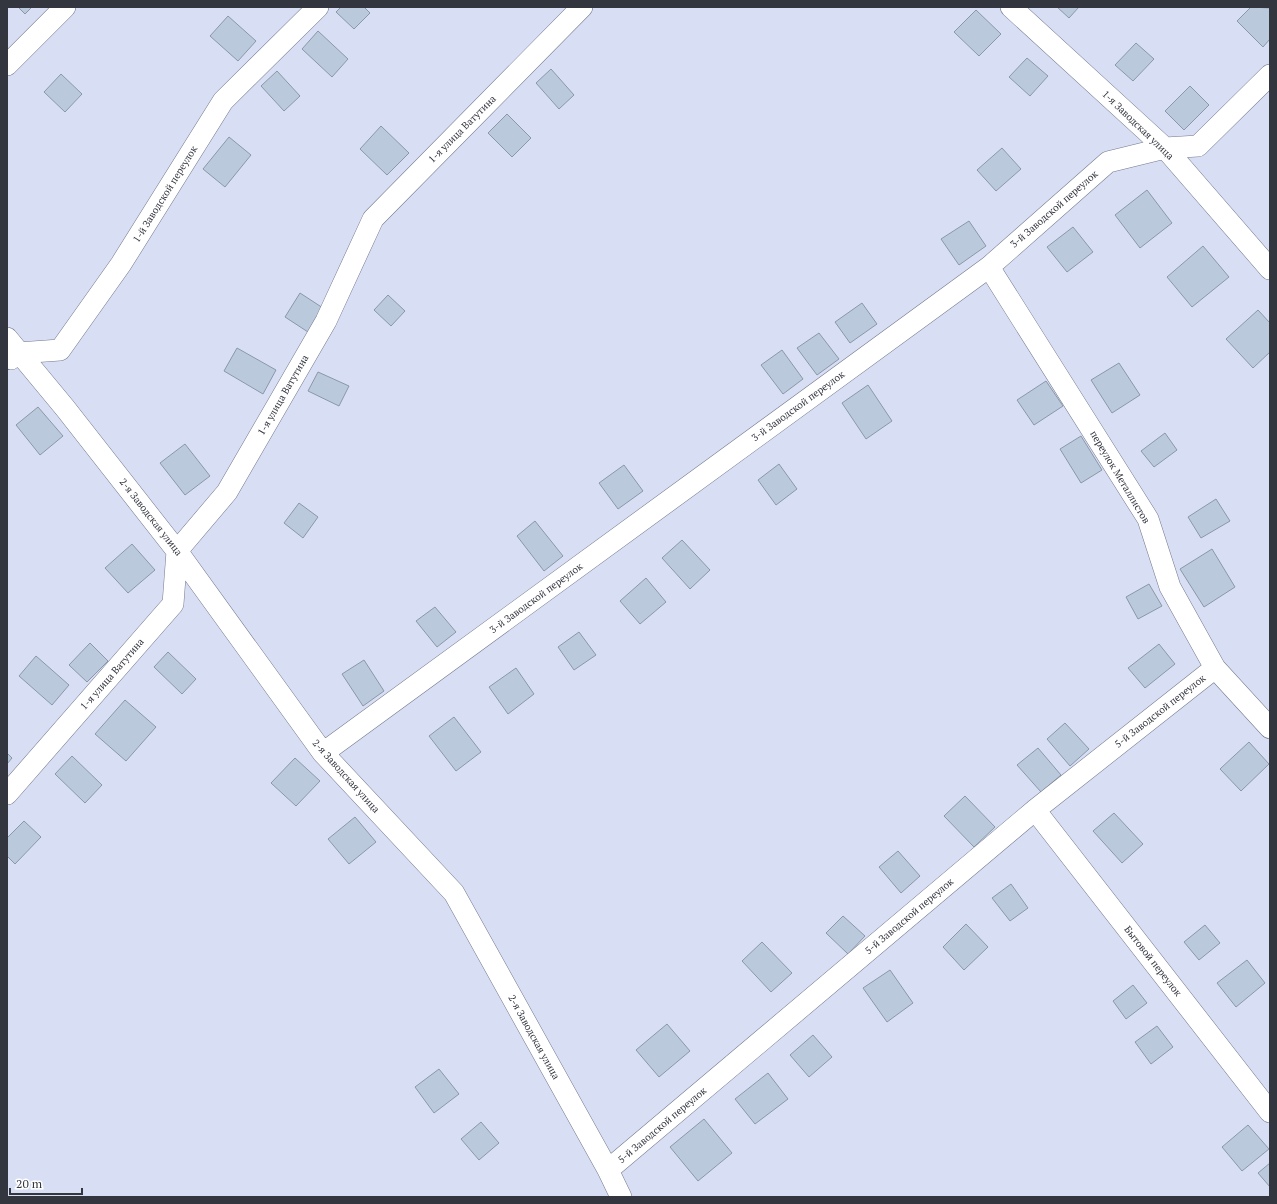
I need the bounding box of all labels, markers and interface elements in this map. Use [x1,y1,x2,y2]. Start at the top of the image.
street label: 1-я Заводская улица [1099,87,1177,163]
street label: 1-я улица Ватутина [425,92,499,166]
street label: 1-й Заводской переулок [130,143,200,245]
street label: 3-й Заводской переулок [1008,167,1101,251]
street label: 1-я улица Ватутина [255,352,311,438]
street label: 3-й Заводской переулок [749,368,848,444]
street label: переулок Металлистов [1087,428,1153,526]
street label: 2-я Заводская улица [117,476,185,558]
street label: 3-й Заводской переулок [487,560,586,636]
street label: 1-я улица Ватутина [77,635,147,713]
street label: 5-й Заводской переулок [1112,671,1209,751]
street label: 2-я Заводская улица [310,736,382,816]
street label: 5-й Заводской переулок [862,875,956,957]
street label: Бытовой переулок [1121,923,1185,999]
street label: 2-я Заводская улица [505,992,563,1082]
street label: 5-й Заводской переулок [615,1084,709,1166]
scale bar [10,1170,82,1196]
text: 20 m [16,1176,43,1191]

